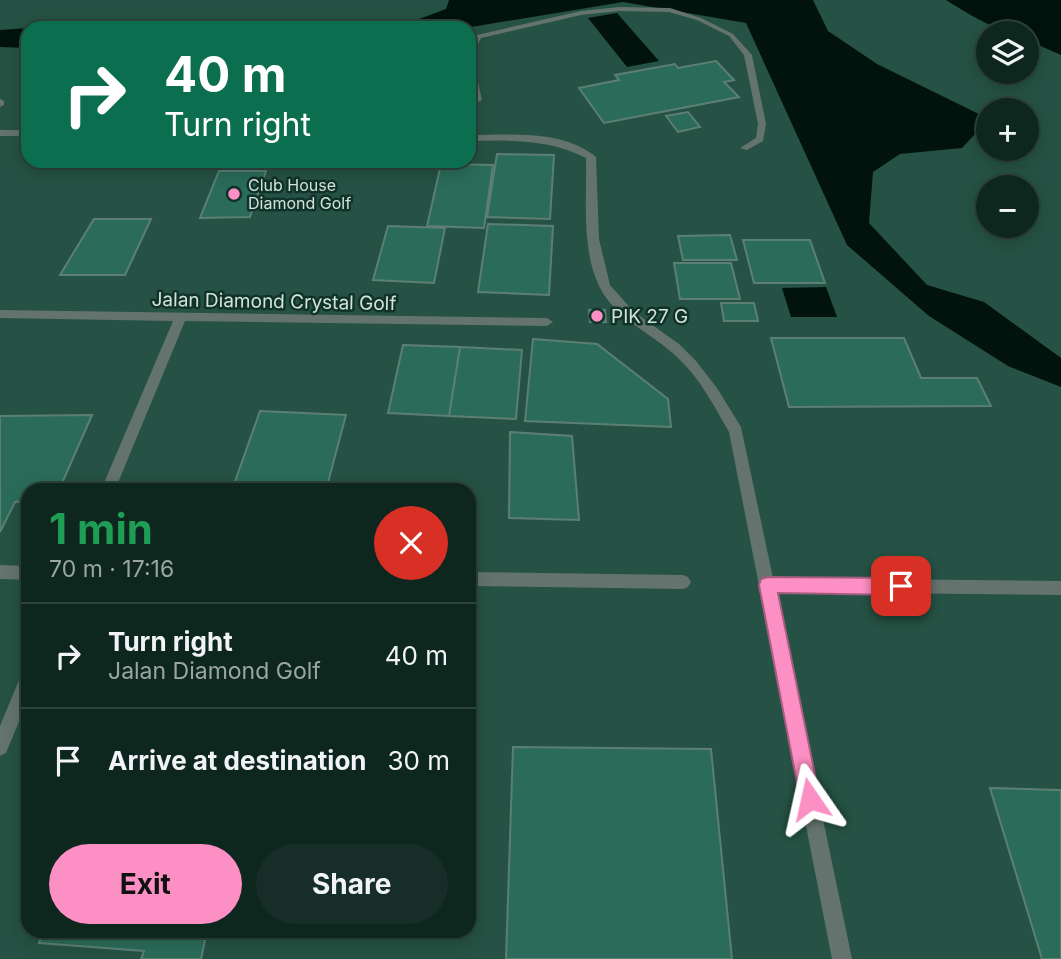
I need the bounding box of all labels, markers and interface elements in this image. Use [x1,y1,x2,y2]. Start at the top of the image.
map controls [976,21,1039,238]
button: layers [976,21,1039,84]
text: 40 m [164,45,287,104]
icon: right [49,49,140,140]
button: + [976,98,1039,161]
text: Turn right [164,105,311,144]
place label: Club House Diamond Golf [248,175,351,213]
button: − [976,175,1039,238]
marker: Club House Diamond Golf [226,186,242,202]
street label: Jalan Diamond Crystal Golf [151,288,397,315]
place label: PIK 27 G [611,305,688,328]
marker: PIK 27 G [589,308,605,324]
text: 1 min [49,503,153,554]
button: close [374,506,448,580]
text: 70 m · 17:16 [49,555,174,583]
pin [871,556,931,616]
icon: arrive [882,567,920,605]
text: Turn right [108,626,233,657]
icon: right [49,637,87,675]
text: 40 m [385,640,448,671]
text: Jalan Diamond Golf [108,657,321,685]
icon: arrive [49,742,87,780]
text: Arrive at destination [108,745,367,776]
text: 30 m [388,745,450,776]
position arrow [773,762,847,836]
button: Exit [49,844,242,924]
button: Share [256,844,448,924]

